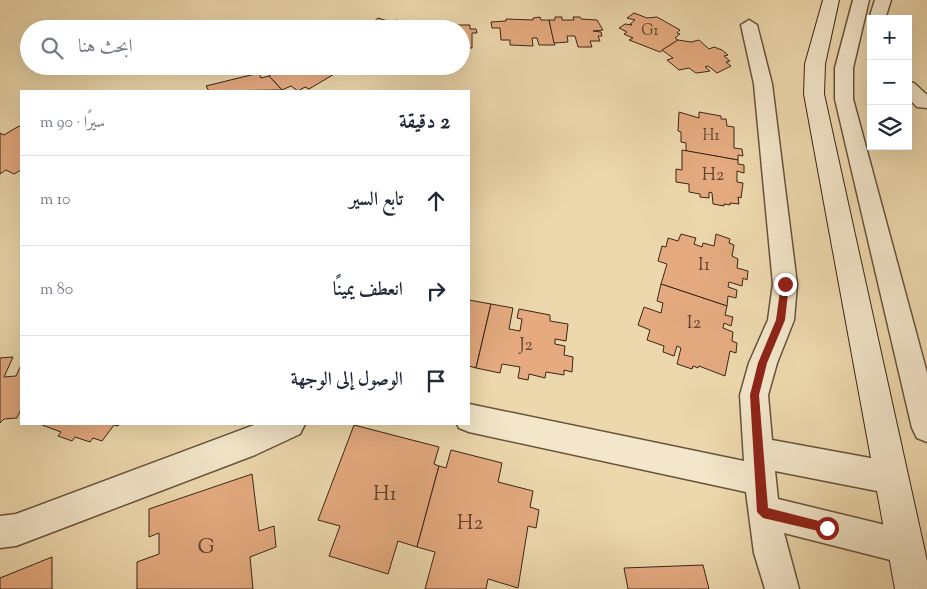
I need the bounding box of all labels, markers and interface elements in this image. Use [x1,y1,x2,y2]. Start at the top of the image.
map controls [867,15,912,150]
button: + [867,15,912,60]
search box [20,20,470,75]
house number: G1 [641,21,659,42]
icon: search [38,34,66,62]
text: ابحث هنا [78,34,133,61]
button: − [867,60,912,105]
button: layers [867,105,912,150]
text: 2 دقيقة [399,108,450,138]
text: سيرًا · 90 m [40,112,105,135]
house number: H1 [703,126,719,147]
house number: H2 [702,163,725,189]
text: تابع السير [349,187,403,214]
icon: ahead [422,187,450,215]
text: 10 m [40,189,70,212]
house number: I1 [698,253,710,279]
route end [774,273,797,296]
text: انعطف يمينًا [333,277,403,304]
icon: right [422,277,450,305]
text: 80 m [40,279,73,302]
house number: I2 [687,311,702,337]
house number: J2 [518,333,533,359]
text: الوصول إلى الوجهة [291,367,403,394]
icon: arrive [422,367,450,395]
house number: H1 [373,480,397,510]
house number: H2 [457,509,483,539]
route start [816,517,839,540]
house number: G [197,533,215,563]

